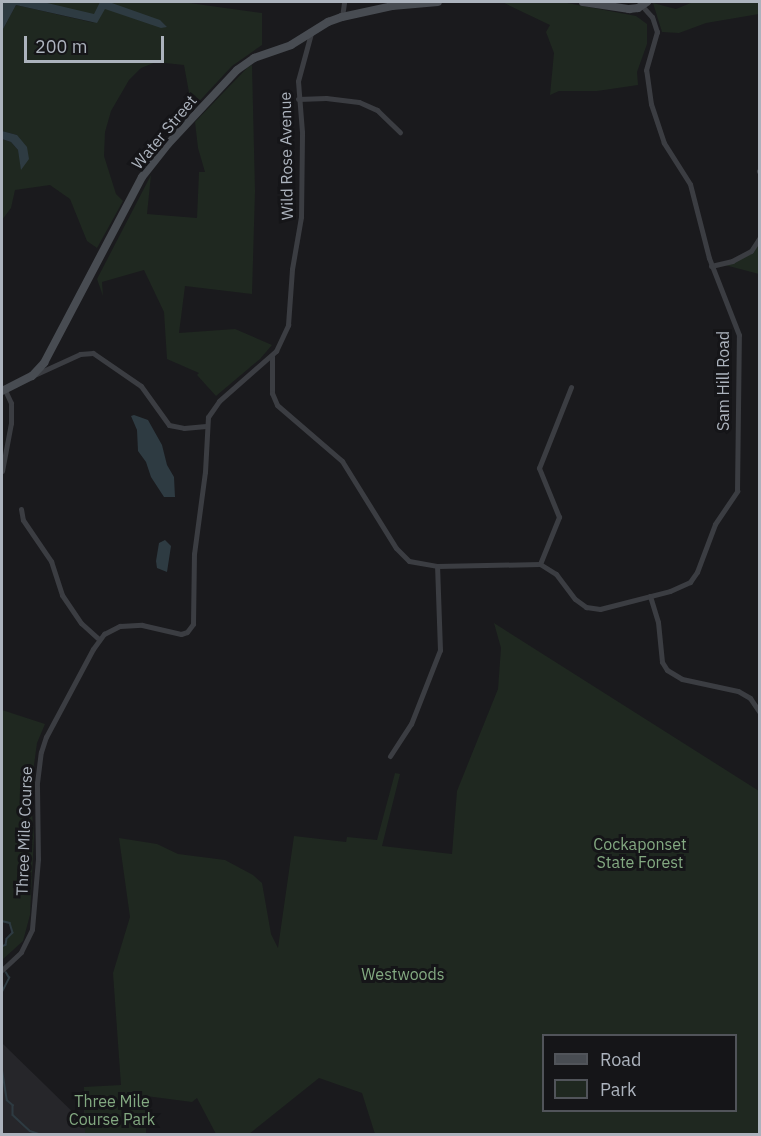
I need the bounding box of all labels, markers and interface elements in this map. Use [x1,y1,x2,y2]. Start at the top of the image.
scale bar [27,24,166,62]
text: 200 m [35,35,87,58]
street label: Water Street [128,91,200,173]
street label: Wild Rose Avenue [275,92,297,220]
street label: Sam Hill Road [713,331,733,431]
street label: Three Mile Course [12,766,36,896]
park label: Cockaponset State Forest [593,834,687,872]
park label: Westwoods [361,964,445,984]
legend [542,1034,737,1112]
text: Road [600,1048,641,1071]
text: Park [600,1078,636,1101]
park label: Three Mile Course Park [69,1091,155,1129]

